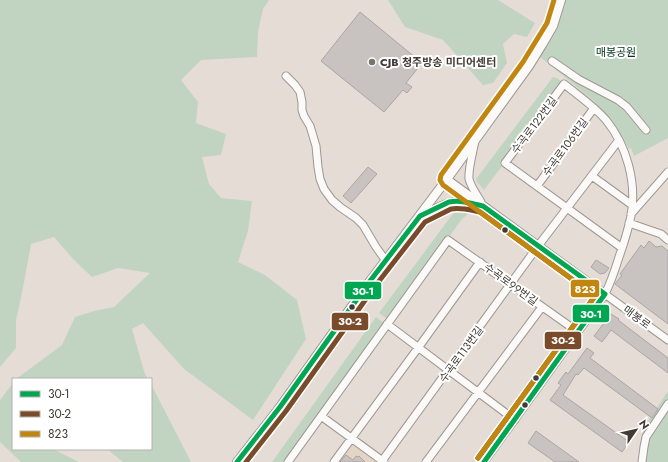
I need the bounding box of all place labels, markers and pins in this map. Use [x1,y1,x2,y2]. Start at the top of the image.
place label: CJB 청주방송 미디어센터 [380,54,496,70]
marker: CJB 청주방송 미디어센터 [367,57,377,67]
unlabelled marker [500,225,510,235]
unlabelled marker [347,302,357,312]
unlabelled marker [531,373,541,383]
unlabelled marker [520,400,530,410]

